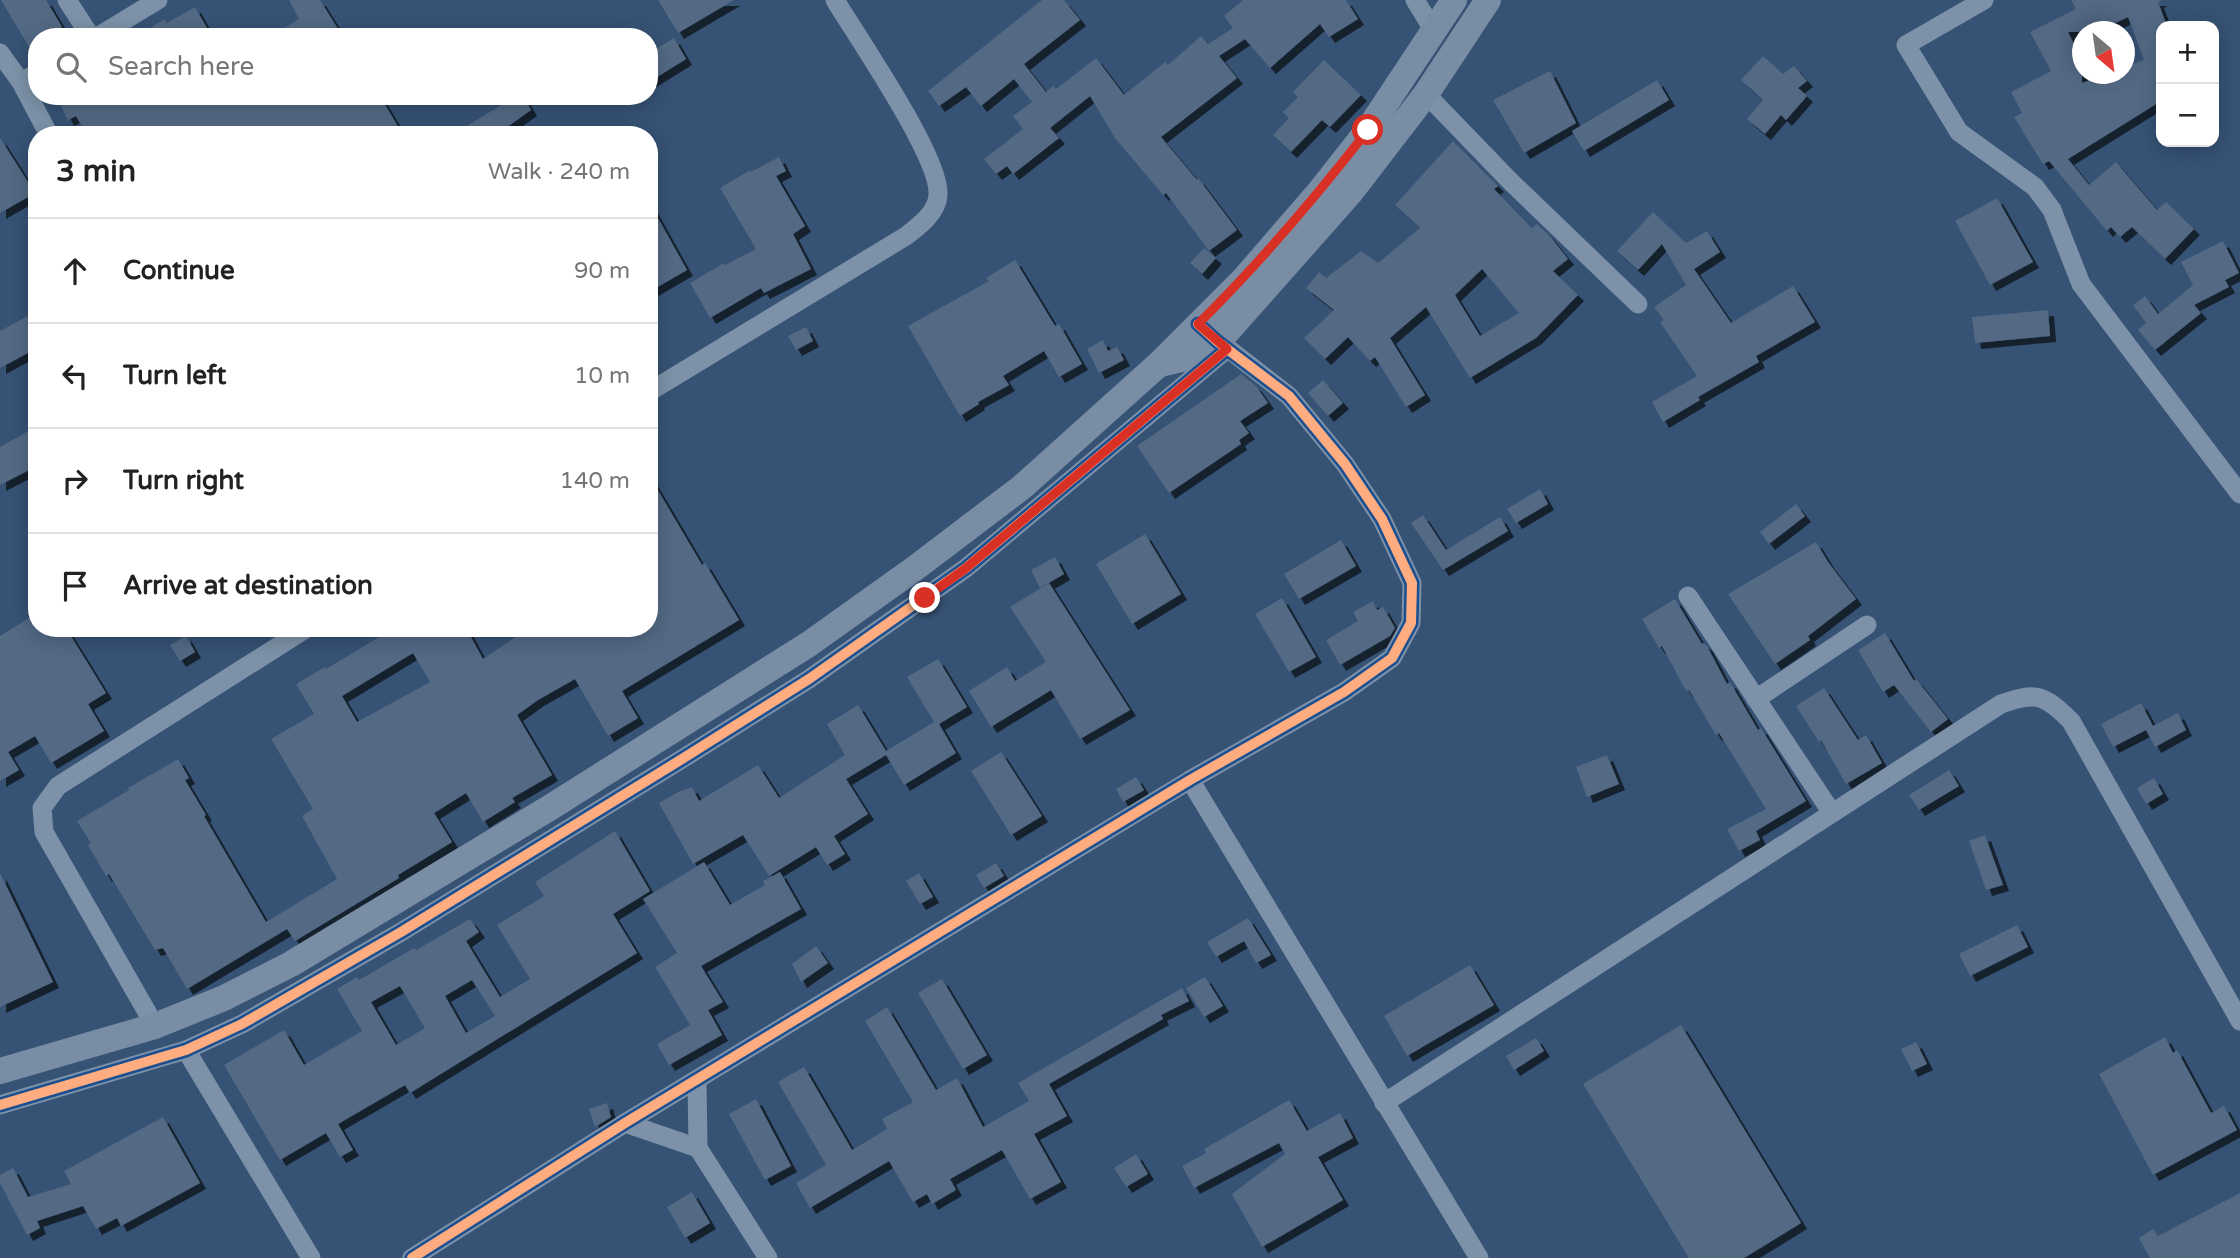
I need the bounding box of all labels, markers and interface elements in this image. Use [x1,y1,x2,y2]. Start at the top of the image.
north arrow [2072,21,2135,84]
map controls [2156,21,2219,147]
button: + [2156,21,2219,84]
search box [28,28,658,105]
icon: search [52,48,90,86]
text: Search here [108,51,254,82]
button: − [2156,84,2219,147]
route start [1352,114,1383,145]
text: 3 min [56,153,136,190]
text: Walk · 240 m [488,158,630,186]
icon: ahead [56,252,94,290]
text: Continue [123,255,235,286]
text: 90 m [574,257,630,285]
icon: left [56,357,94,395]
text: Turn left [123,360,226,391]
text: 10 m [574,362,630,390]
icon: right [56,462,94,500]
text: Turn right [123,465,244,496]
text: 140 m [560,467,630,495]
icon: arrive [56,567,94,605]
text: Arrive at destination [123,570,373,601]
route end [909,582,940,613]

